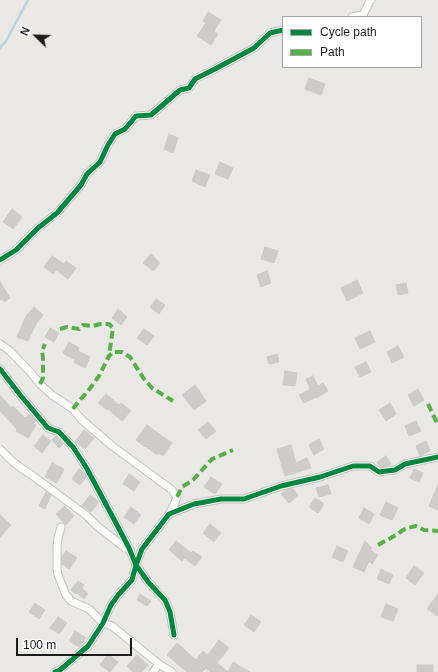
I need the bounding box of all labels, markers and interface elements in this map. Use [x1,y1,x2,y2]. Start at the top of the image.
north arrow [16,16,56,56]
legend [282,16,422,68]
text: N [18,25,32,37]
text: Cycle path [320,25,377,39]
text: Path [320,45,345,59]
scale bar [18,630,134,656]
text: 100 m [23,638,56,652]

